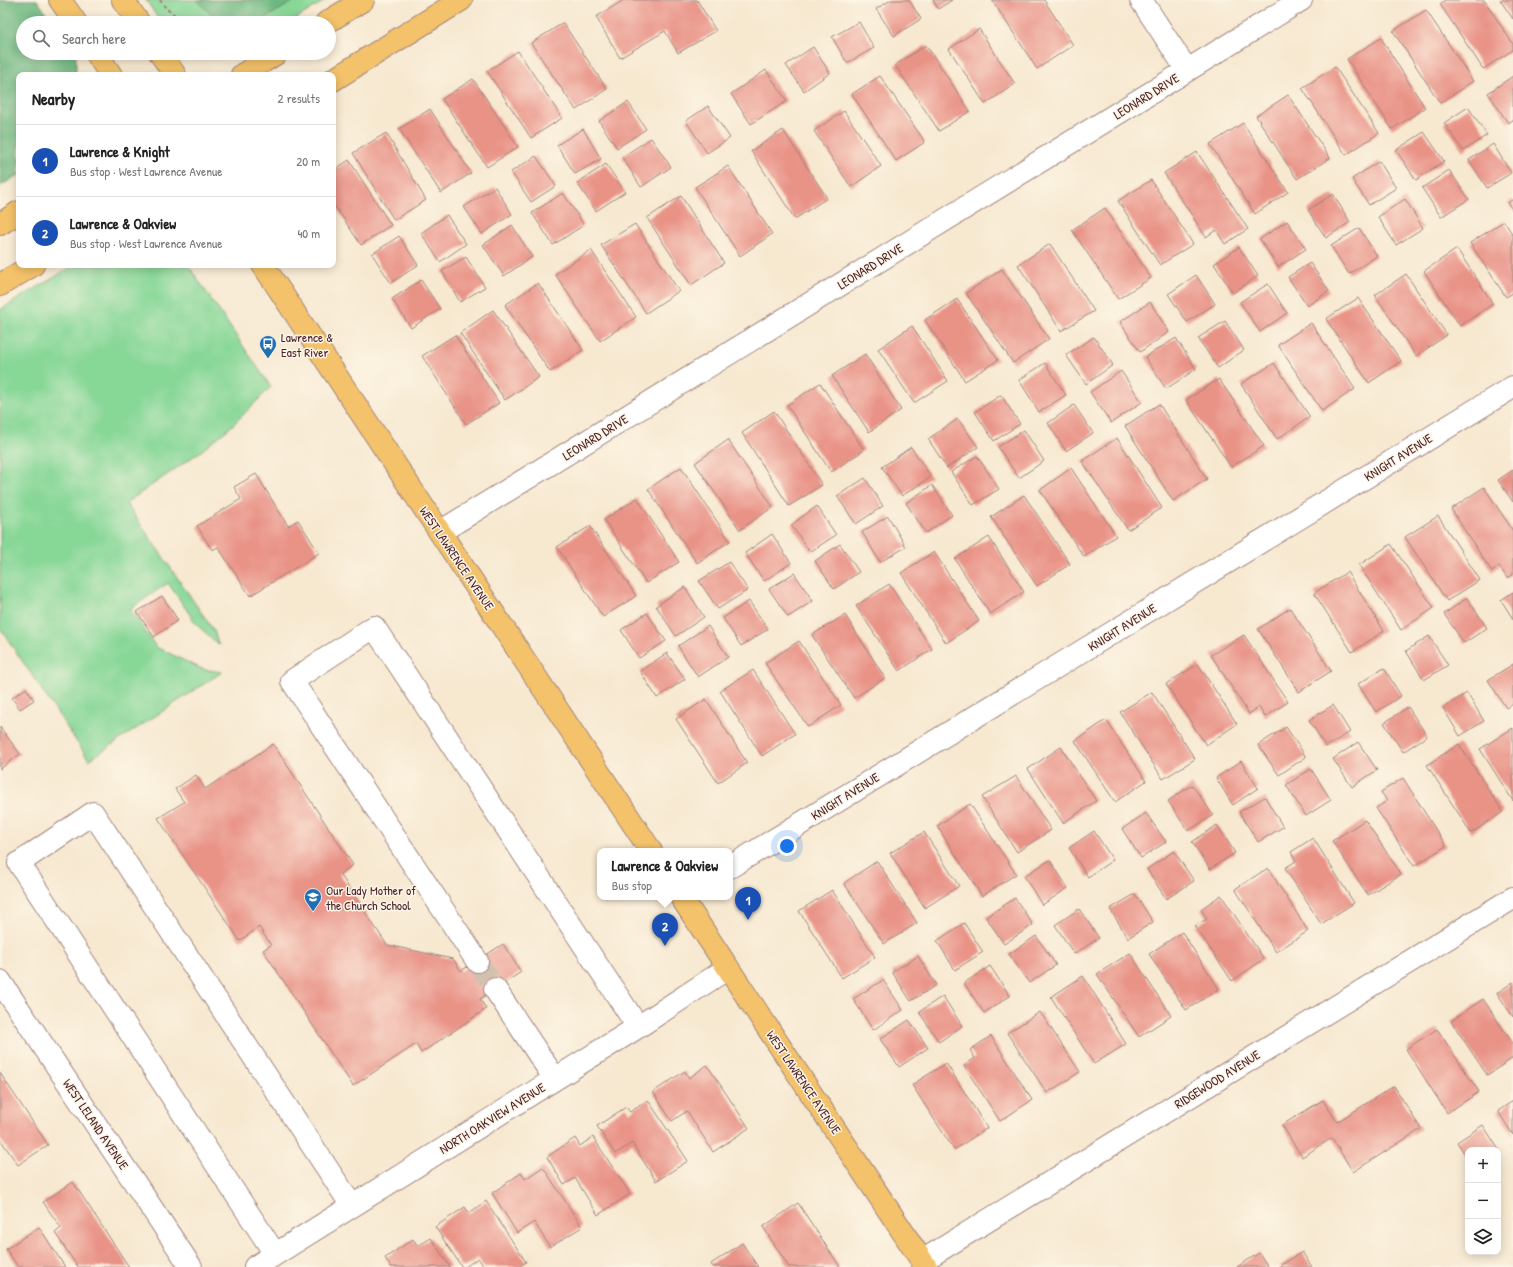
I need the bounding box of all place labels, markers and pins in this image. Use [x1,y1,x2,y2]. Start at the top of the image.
place label: Lawrence & East River [281,328,333,361]
bus stop icon: Lawrence & East River [258,334,278,359]
place label: Our Lady Mother of the Church School [326,881,416,914]
school or university icon: Our Lady Mother of the Church School [303,887,323,912]
pin: 1 [735,887,761,920]
pin: 2 [652,913,678,946]

